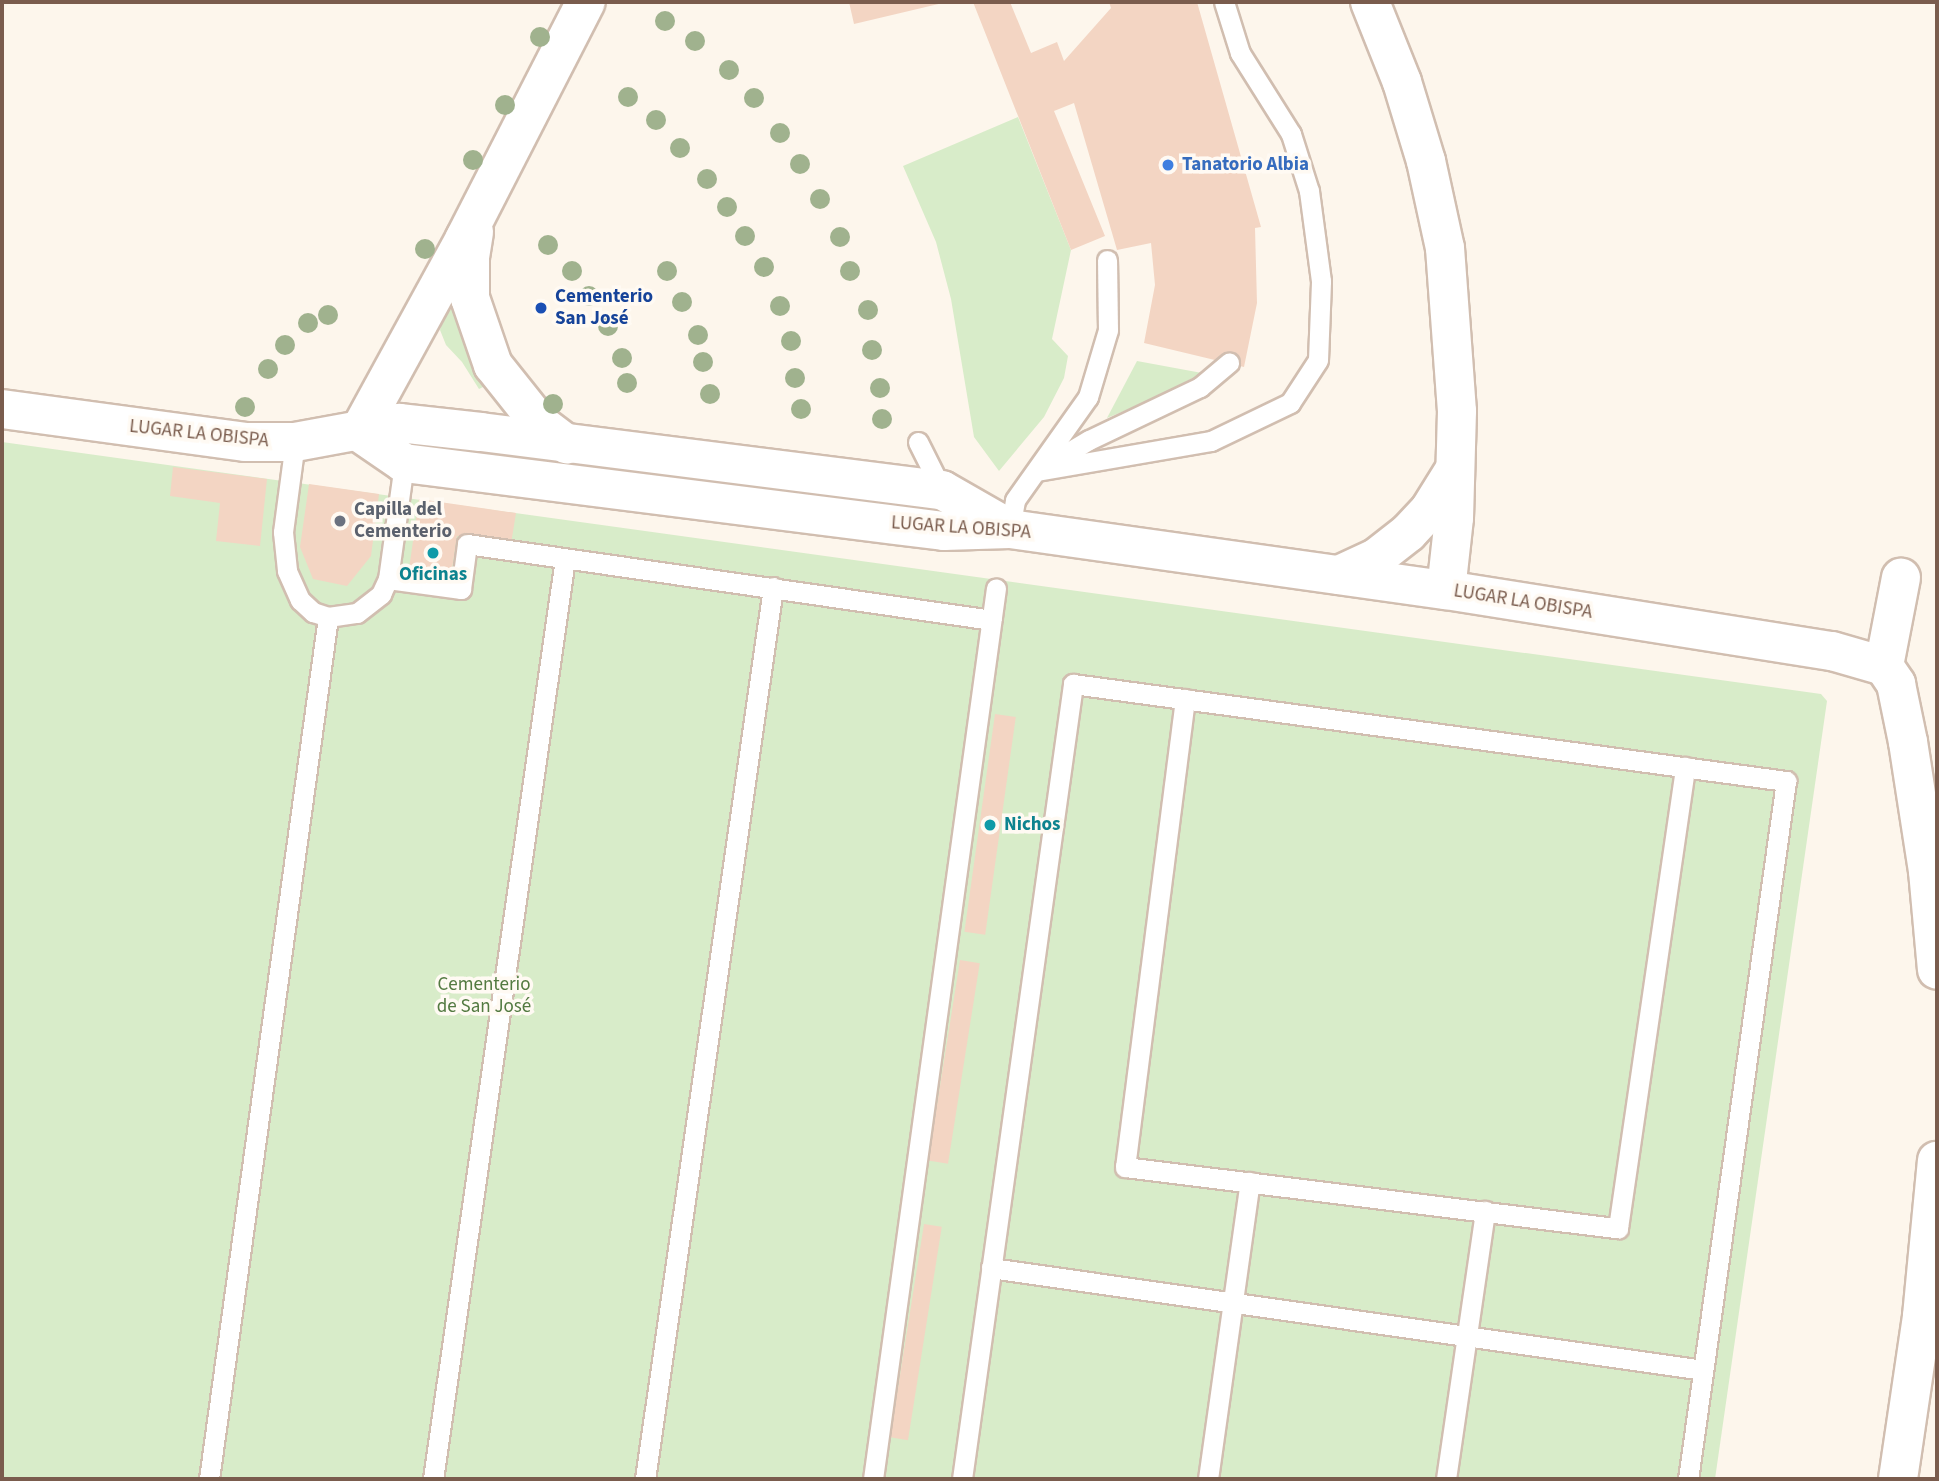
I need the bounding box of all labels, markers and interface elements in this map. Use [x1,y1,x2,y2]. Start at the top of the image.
place label: Tanatorio Albia [1182,154,1309,176]
marker: Tanatorio Albia [1160,157,1176,173]
place label: Cementerio San José [555,286,653,330]
marker: Cementerio San José [533,300,549,316]
street label: LUGAR LA OBISPA [128,415,270,453]
place label: Capilla del Cementerio [354,499,452,543]
street label: LUGAR LA OBISPA [890,512,1032,544]
marker: Capilla del Cementerio [332,513,348,529]
marker: Oficinas [425,545,441,561]
place label: Oficinas [399,564,467,586]
street label: LUGAR LA OBISPA [1452,580,1594,624]
place label: Nichos [1004,814,1060,836]
marker: Nichos [982,817,998,833]
park label: Cementerio de San José [437,974,531,1018]

